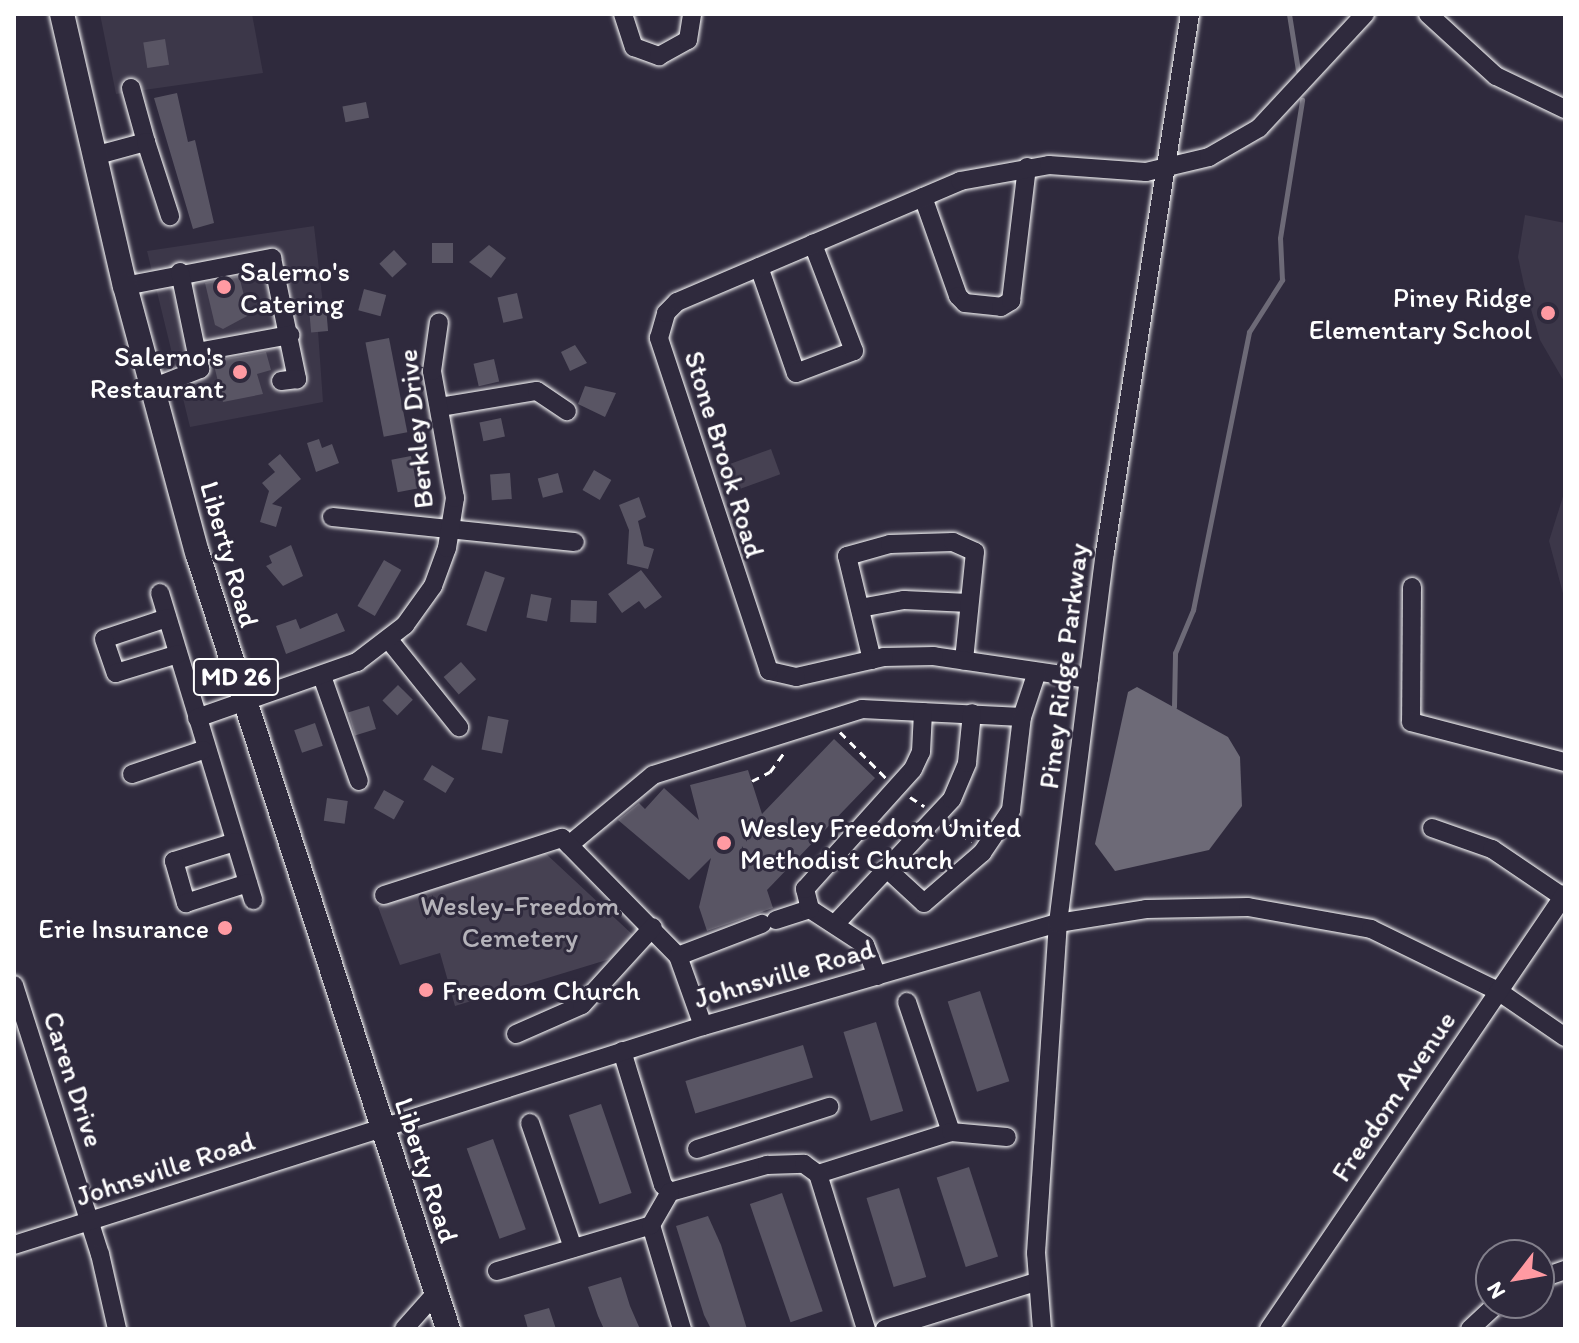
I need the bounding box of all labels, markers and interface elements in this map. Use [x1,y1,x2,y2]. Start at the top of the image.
place label: Salerno's Catering [240,254,350,320]
marker: Salerno's Catering [215,278,233,296]
place label: Piney Ridge Elementary School [1309,280,1532,346]
marker: Piney Ridge Elementary School [1539,304,1557,322]
place label: Salerno's Restaurant [90,339,224,405]
street label: Berkley Drive [390,347,440,511]
street label: Stone Brook Road [678,347,772,561]
marker: Salerno's Restaurant [231,363,249,381]
street label: Liberty Road [193,477,267,631]
street label: Piney Ridge Parkway [1031,542,1095,790]
road number: MD 26 [192,655,280,699]
place label: Wesley Freedom United Methodist Church [740,810,1021,876]
marker: Wesley Freedom United Methodist Church [715,834,733,852]
park label: Wesley-Freedom Cemetery [420,888,620,954]
place label: Erie Insurance [35,911,209,945]
marker: Erie Insurance [216,919,234,937]
street label: Johnsville Road [690,931,878,1015]
place label: Freedom Church [442,973,640,1007]
marker: Freedom Church [417,981,435,999]
street label: Freedom Avenue [1324,1004,1462,1188]
street label: Caren Drive [36,1007,112,1151]
street label: Liberty Road [388,1093,466,1247]
street label: Johnsville Road [71,1123,259,1213]
north arrow [1475,1239,1555,1319]
text: N [1480,1277,1511,1304]

